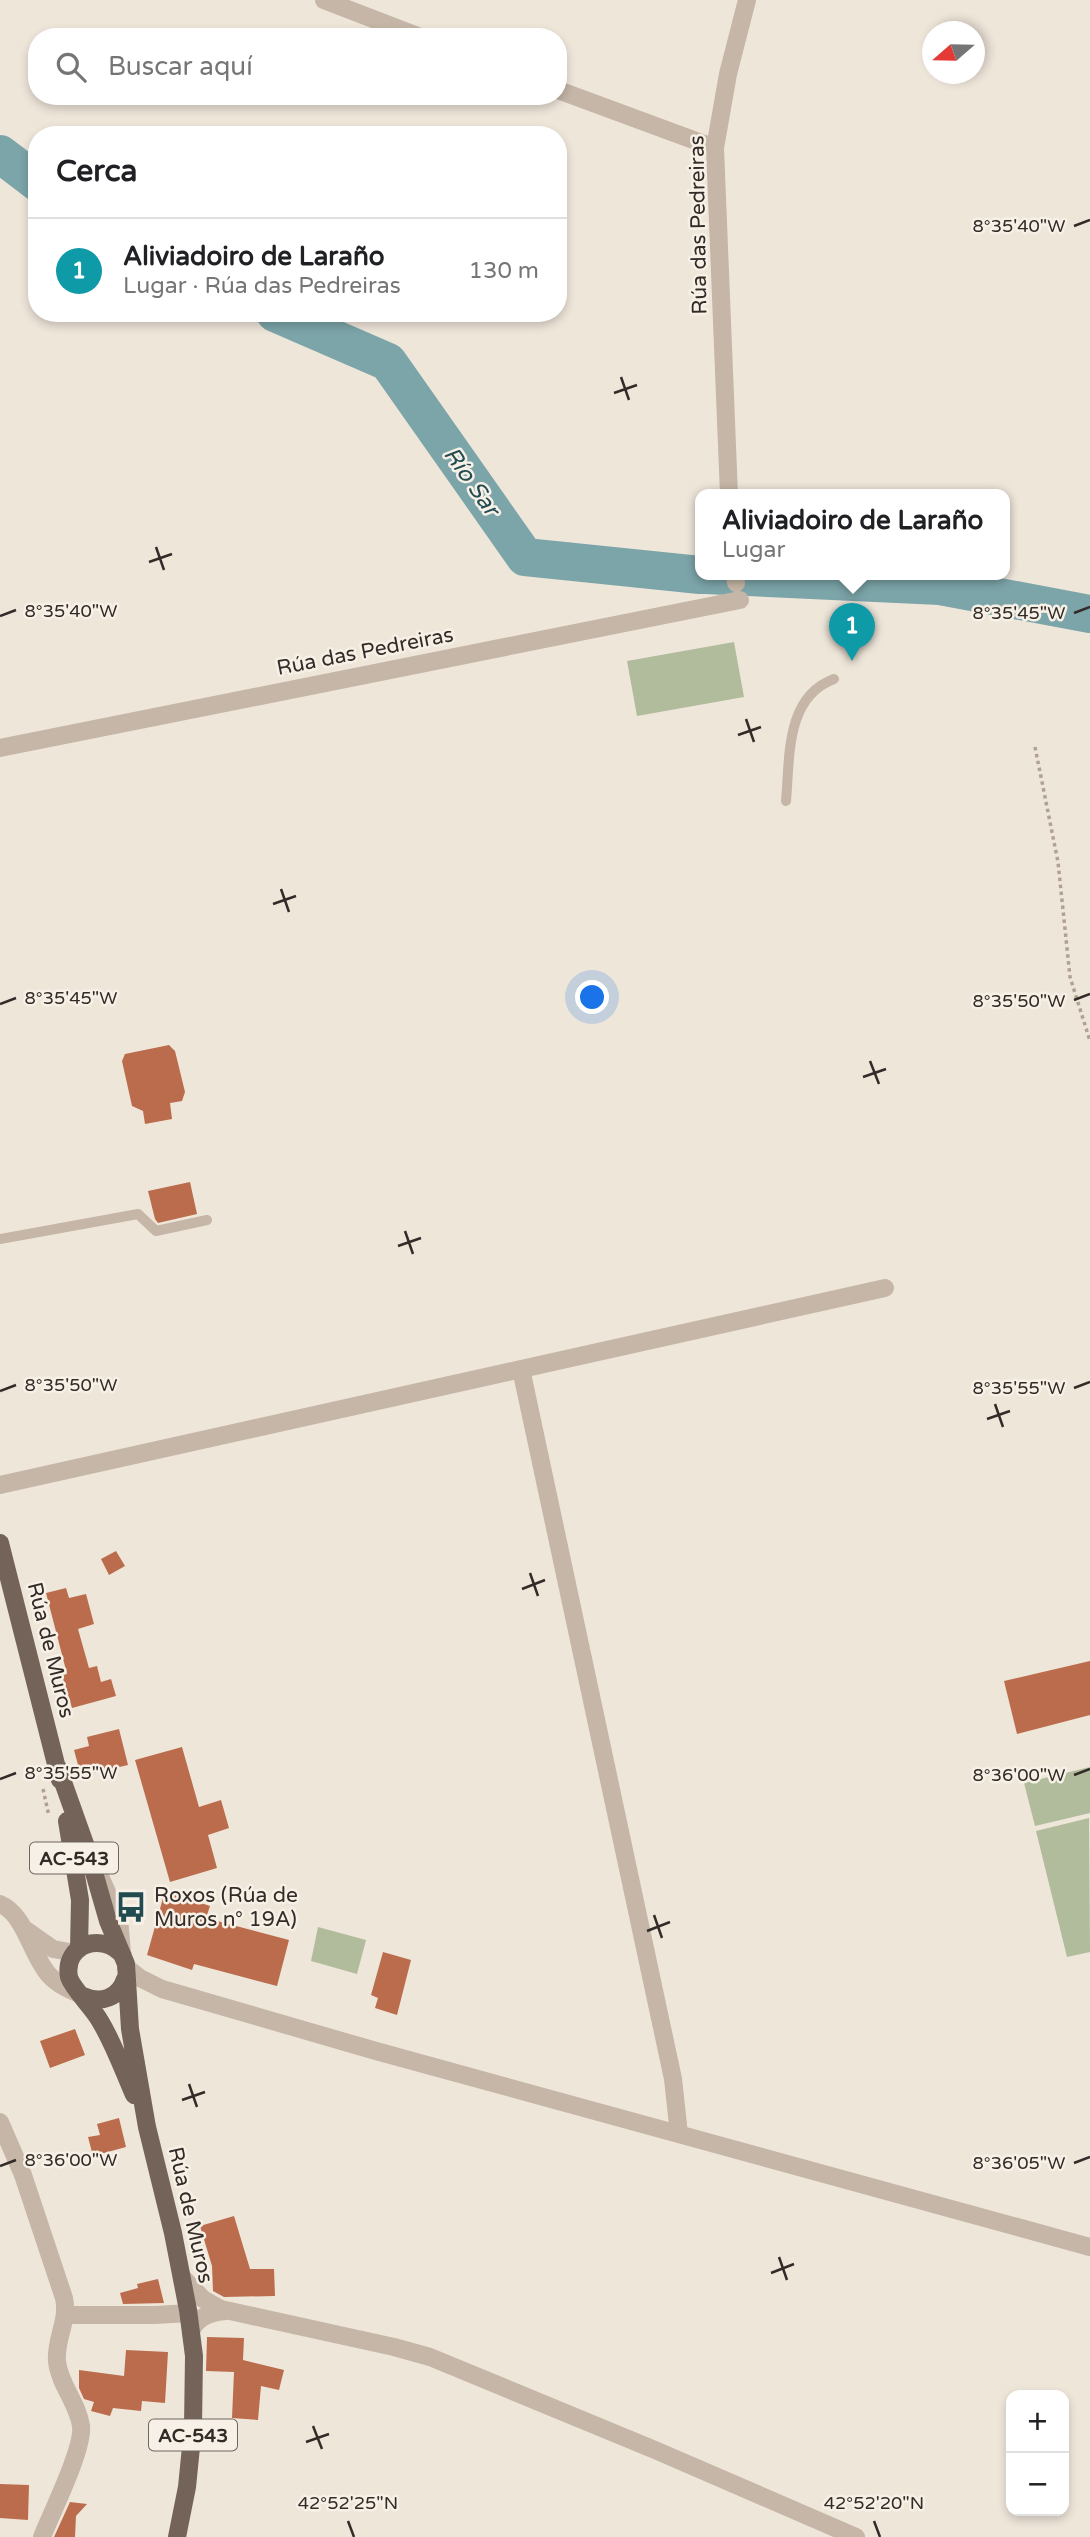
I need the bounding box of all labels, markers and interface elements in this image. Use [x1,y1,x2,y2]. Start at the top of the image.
north arrow [922,21,985,84]
search box [28,28,567,105]
icon: search [52,48,90,86]
text: Buscar aquí [108,51,253,82]
street label: Rúa das Pedreiras [684,135,713,315]
text: Cerca [56,153,137,190]
text: 8°35'40"W [973,215,1065,237]
text: Aliviadoiro de Laraño [123,241,385,272]
text: 1 [72,257,86,285]
text: 130 m [469,257,539,285]
text: Lugar · Rúa das Pedreiras [123,272,401,300]
water label: Río Sar [437,442,507,524]
popup [695,489,1010,580]
text: Aliviadoiro de Laraño [722,505,983,536]
text: Lugar [722,536,785,564]
text: 8°35'40"W [25,600,117,622]
text: 8°35'45"W [973,602,1065,624]
pin: 1 [829,603,875,661]
street label: Rúa das Pedreiras [275,622,455,681]
your location [575,980,609,1014]
text: 8°35'45"W [25,987,117,1009]
text: 8°35'50"W [973,990,1065,1012]
text: 8°35'50"W [25,1374,117,1396]
text: 8°35'55"W [973,1377,1065,1399]
street label: Rúa de Muros [22,1580,79,1721]
text: 8°35'55"W [25,1762,117,1784]
text: 8°36'00"W [973,1764,1065,1786]
road number: AC-543 [30,1842,118,1874]
place label: Roxos (Rúa de Muros n° 19A) [154,1883,298,1932]
bus stop icon: Roxos (Rúa de Muros n° 19A) [114,1890,148,1924]
street label: Rúa de Muros [163,2145,218,2286]
text: 8°36'00"W [25,2149,117,2171]
text: 8°36'05"W [973,2152,1065,2174]
map controls [1006,2390,1069,2516]
button: + [1006,2390,1069,2453]
road number: AC-543 [149,2420,237,2450]
button: − [1006,2453,1069,2516]
text: 42°52'25"N [298,2492,398,2514]
text: 42°52'20"N [824,2492,924,2514]

